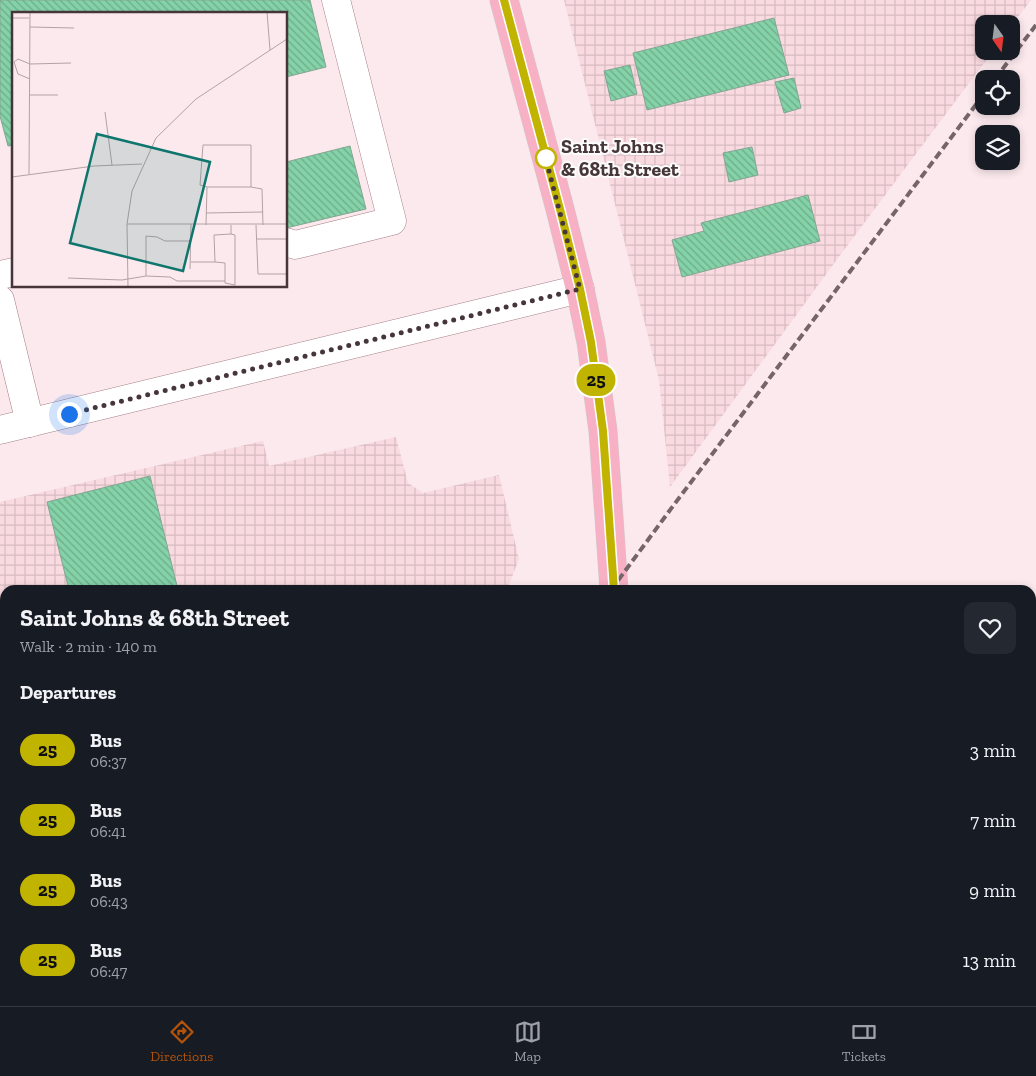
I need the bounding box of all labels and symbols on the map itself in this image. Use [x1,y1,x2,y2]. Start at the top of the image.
inset map [12,12,288,288]
north arrow [975,15,1020,60]
place label: Saint Johns & 68th Street [561,134,680,181]
marker: Saint Johns & 68th Street [535,147,557,169]
line badge: 25 [574,364,618,396]
your location [57,402,82,427]

